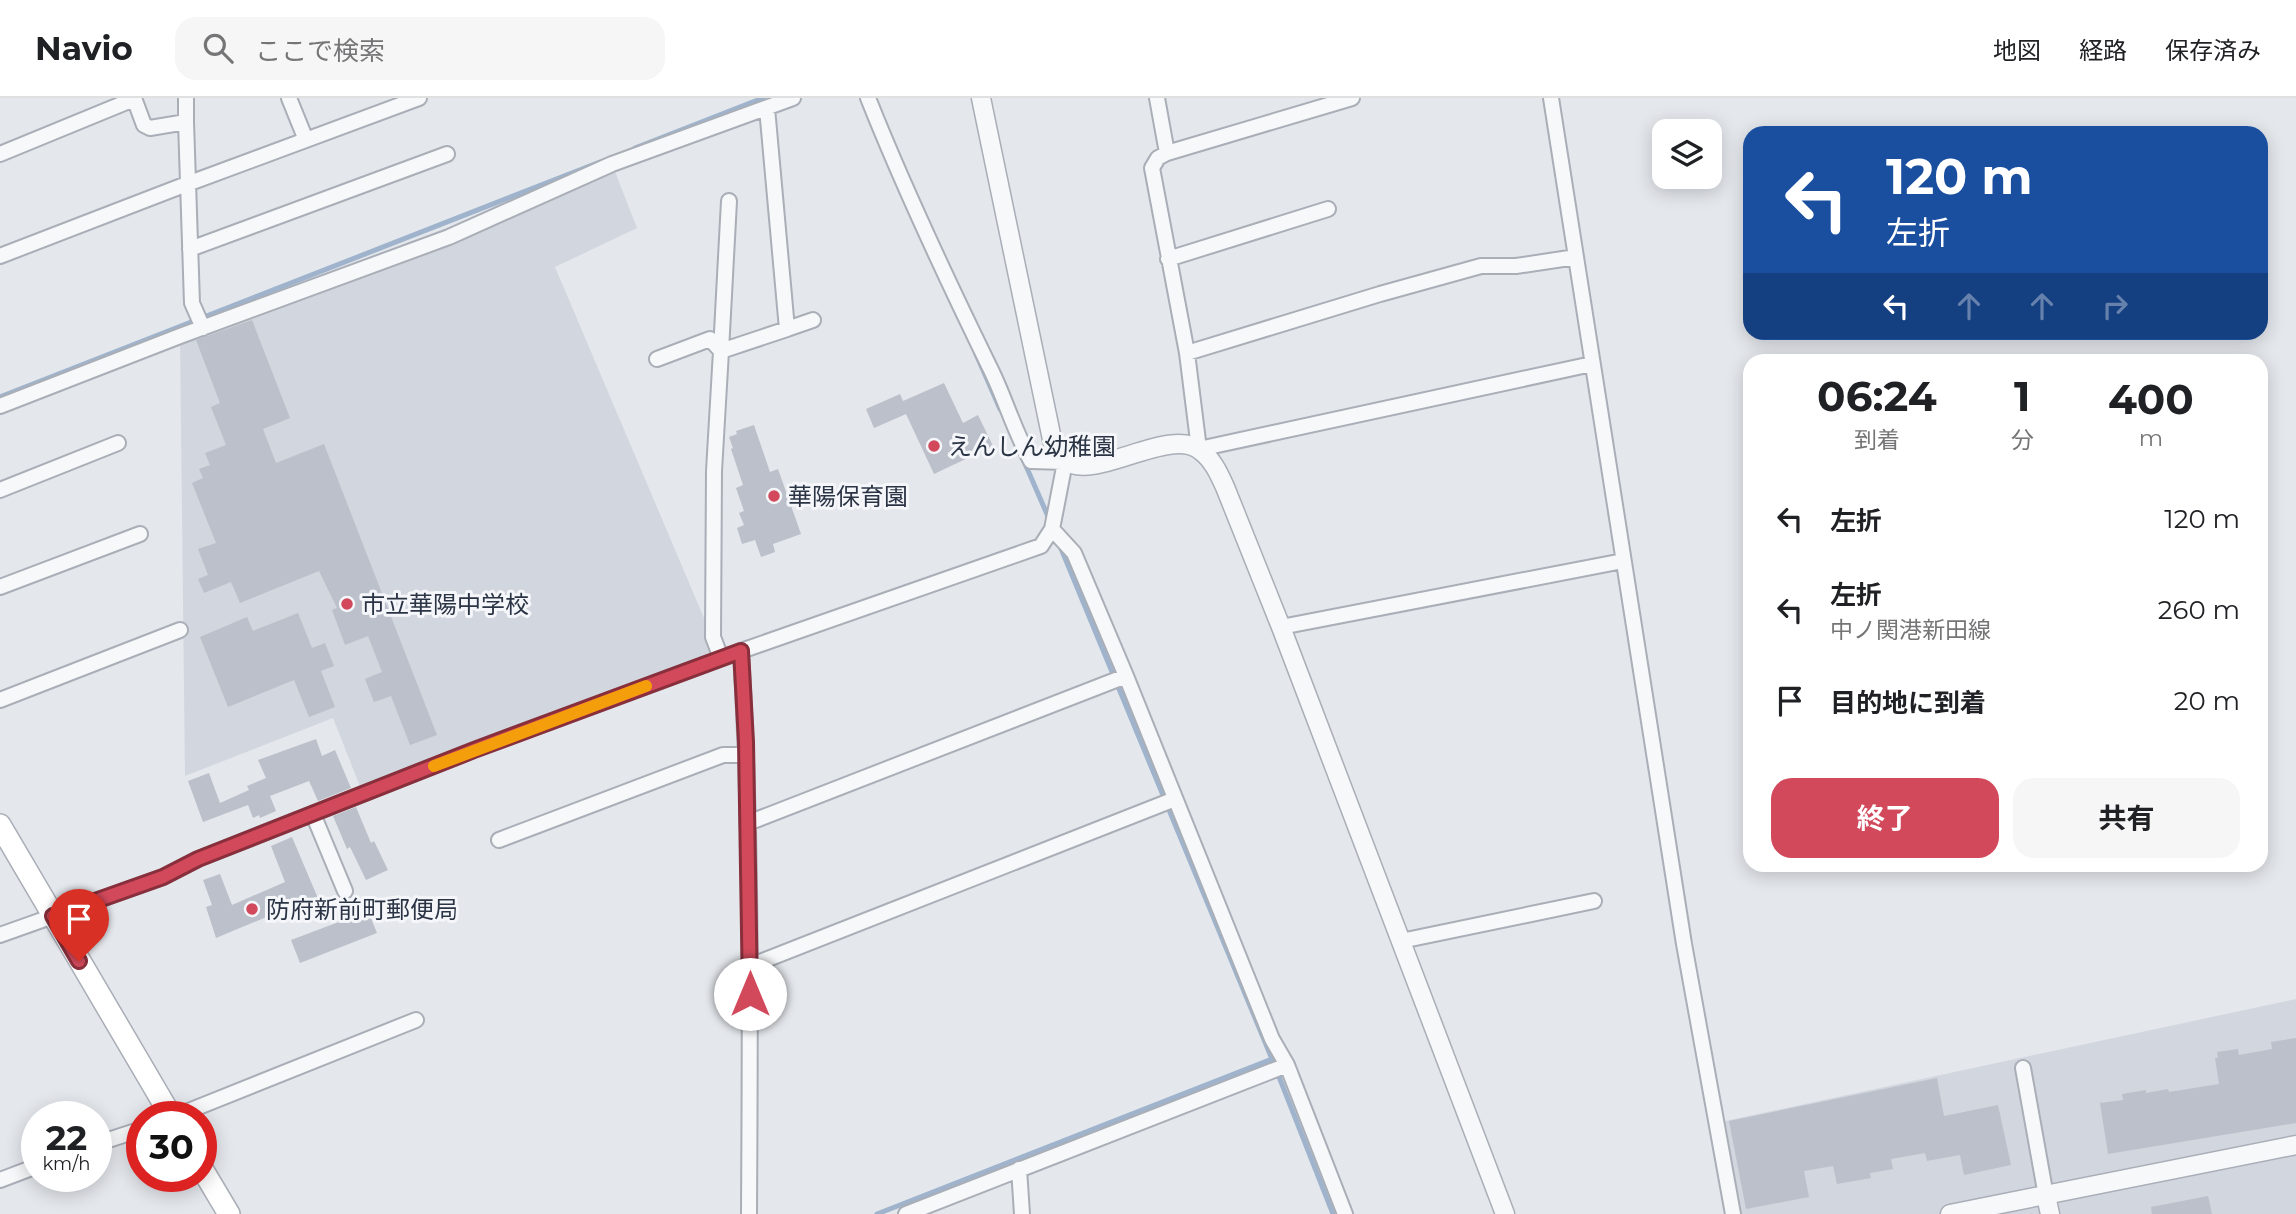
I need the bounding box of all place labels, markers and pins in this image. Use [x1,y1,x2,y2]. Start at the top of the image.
place label: えんしん幼稚園 [948,432,1116,461]
marker: えんしん幼稚園 [926,438,942,454]
place label: 華陽保育園 [788,482,908,511]
marker: 華陽保育園 [766,488,782,504]
place label: 市立華陽中学校 [361,590,529,619]
marker: 市立華陽中学校 [339,596,355,612]
pin [49,889,109,961]
place label: 防府新前町郵便局 [266,895,458,924]
marker: 防府新前町郵便局 [244,901,260,917]

